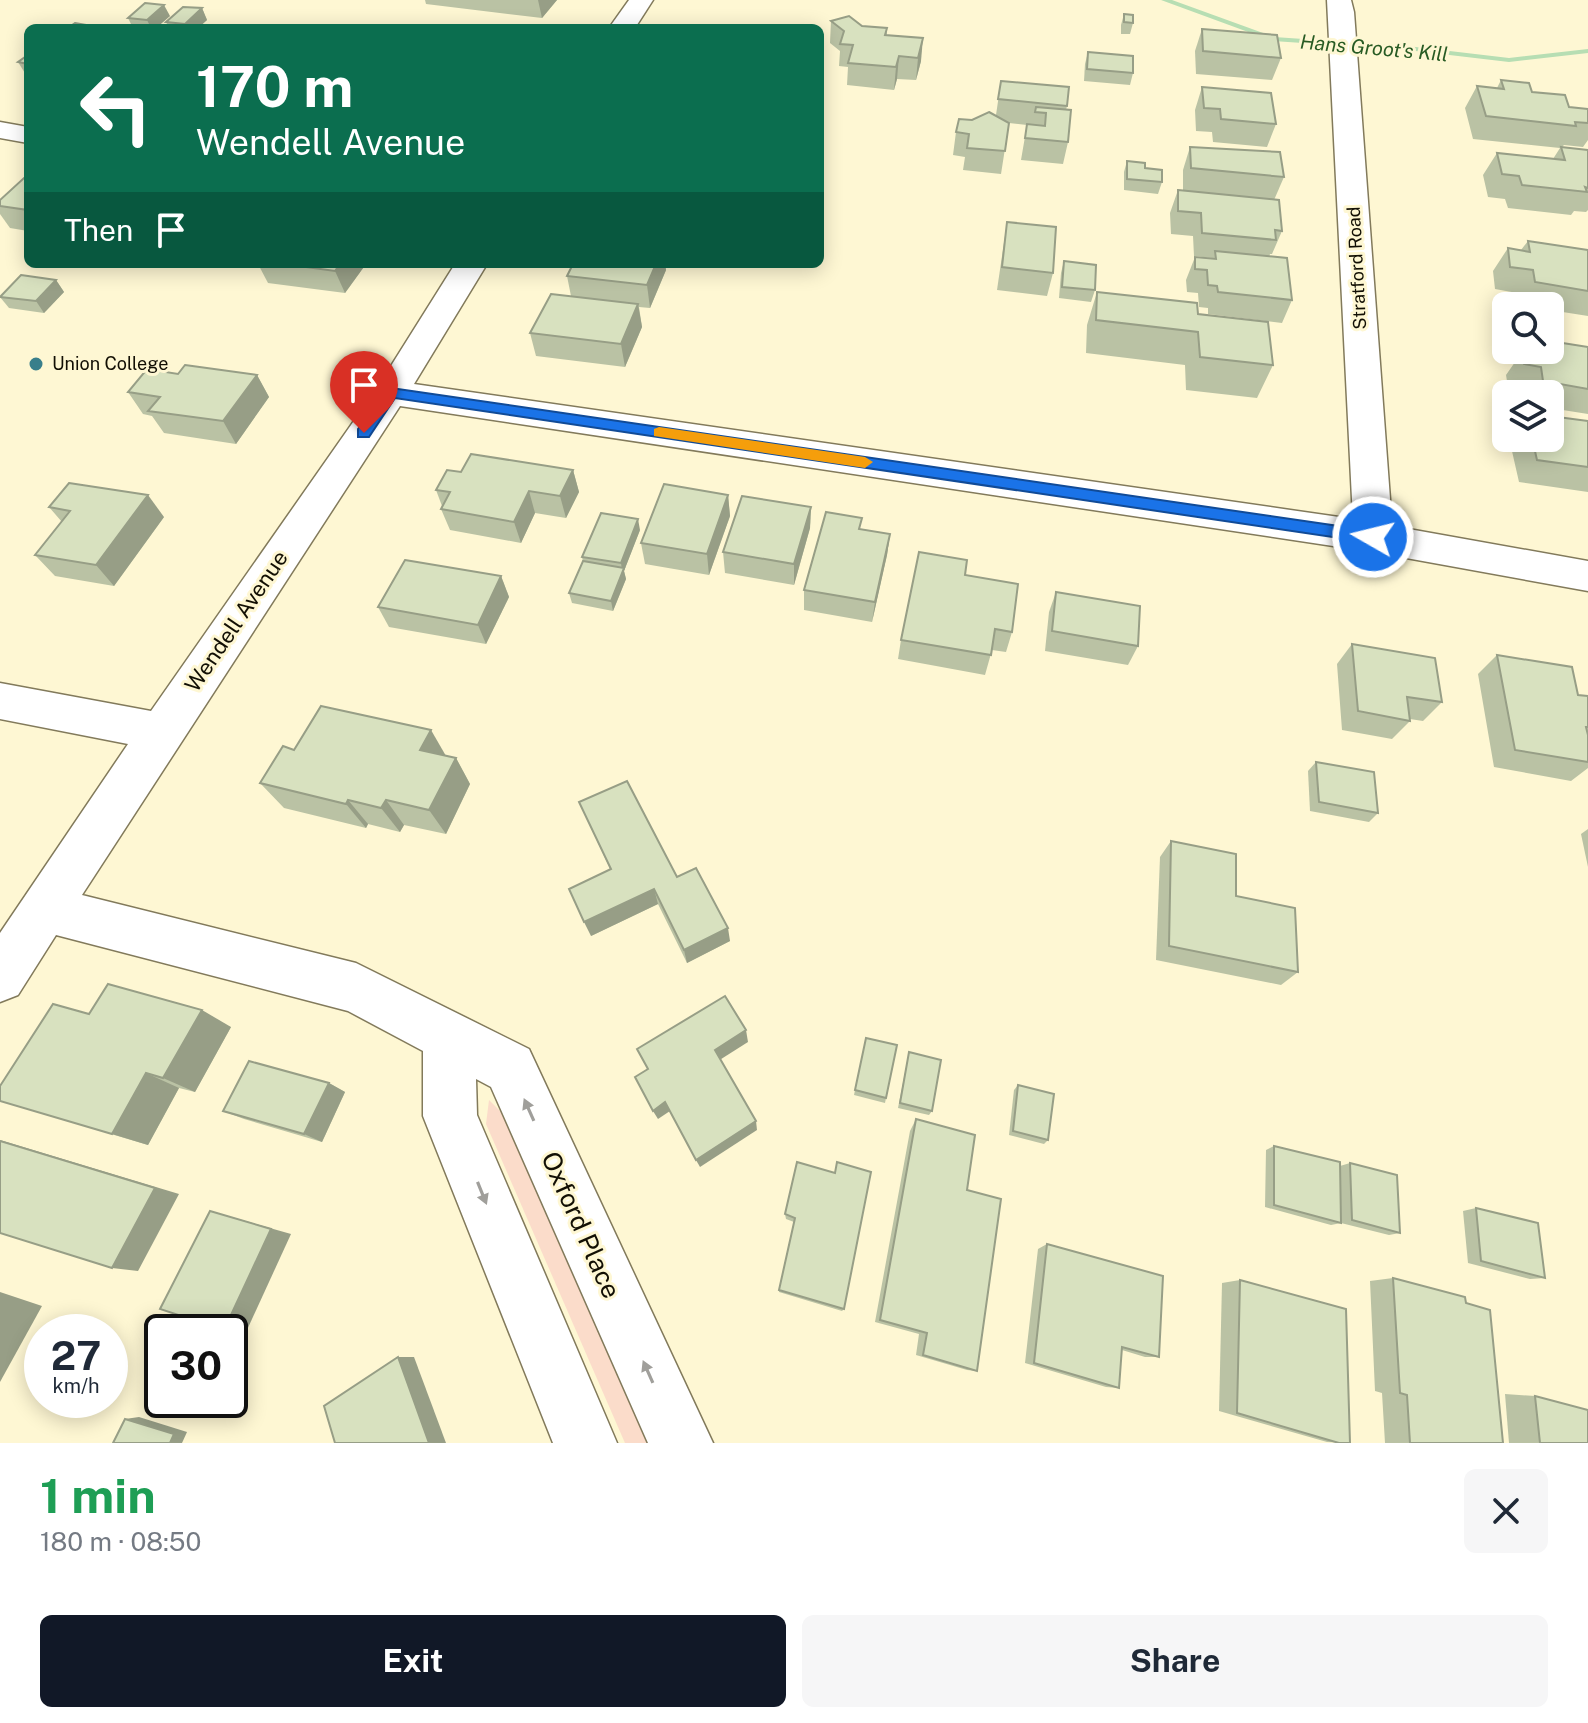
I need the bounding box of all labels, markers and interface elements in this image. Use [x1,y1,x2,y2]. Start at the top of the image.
water label: Hans Groot's Kill [1299,30,1449,66]
text: 170 m [196,54,353,120]
icon: left [64,56,168,160]
text: Wendell Avenue [196,121,465,163]
street label: Stratford Road [1343,206,1370,330]
icon: arrive [149,208,193,252]
text: Then [64,212,133,248]
map controls [1492,292,1564,452]
button: search [1492,292,1564,364]
pin [330,351,398,433]
place label: Union College [52,353,168,374]
marker: Union College [27,355,45,373]
icon: arrive [342,363,386,407]
button: layers [1492,380,1564,452]
position arrow [1331,495,1415,579]
street label: Wendell Avenue [179,545,293,697]
one-way arrow [522,1098,536,1122]
street label: Oxford Place [535,1147,628,1303]
one-way arrow [476,1181,489,1205]
speed limit sign: 30 [144,1314,248,1418]
text: 27 [51,1332,101,1379]
one-way arrow [641,1360,655,1384]
text: km/h [52,1374,100,1398]
text: 1 min [40,1467,156,1524]
button: close [1464,1469,1548,1553]
text: 180 m · 08:50 [40,1526,201,1557]
button: Exit [40,1615,786,1707]
button: Share [802,1615,1548,1707]

